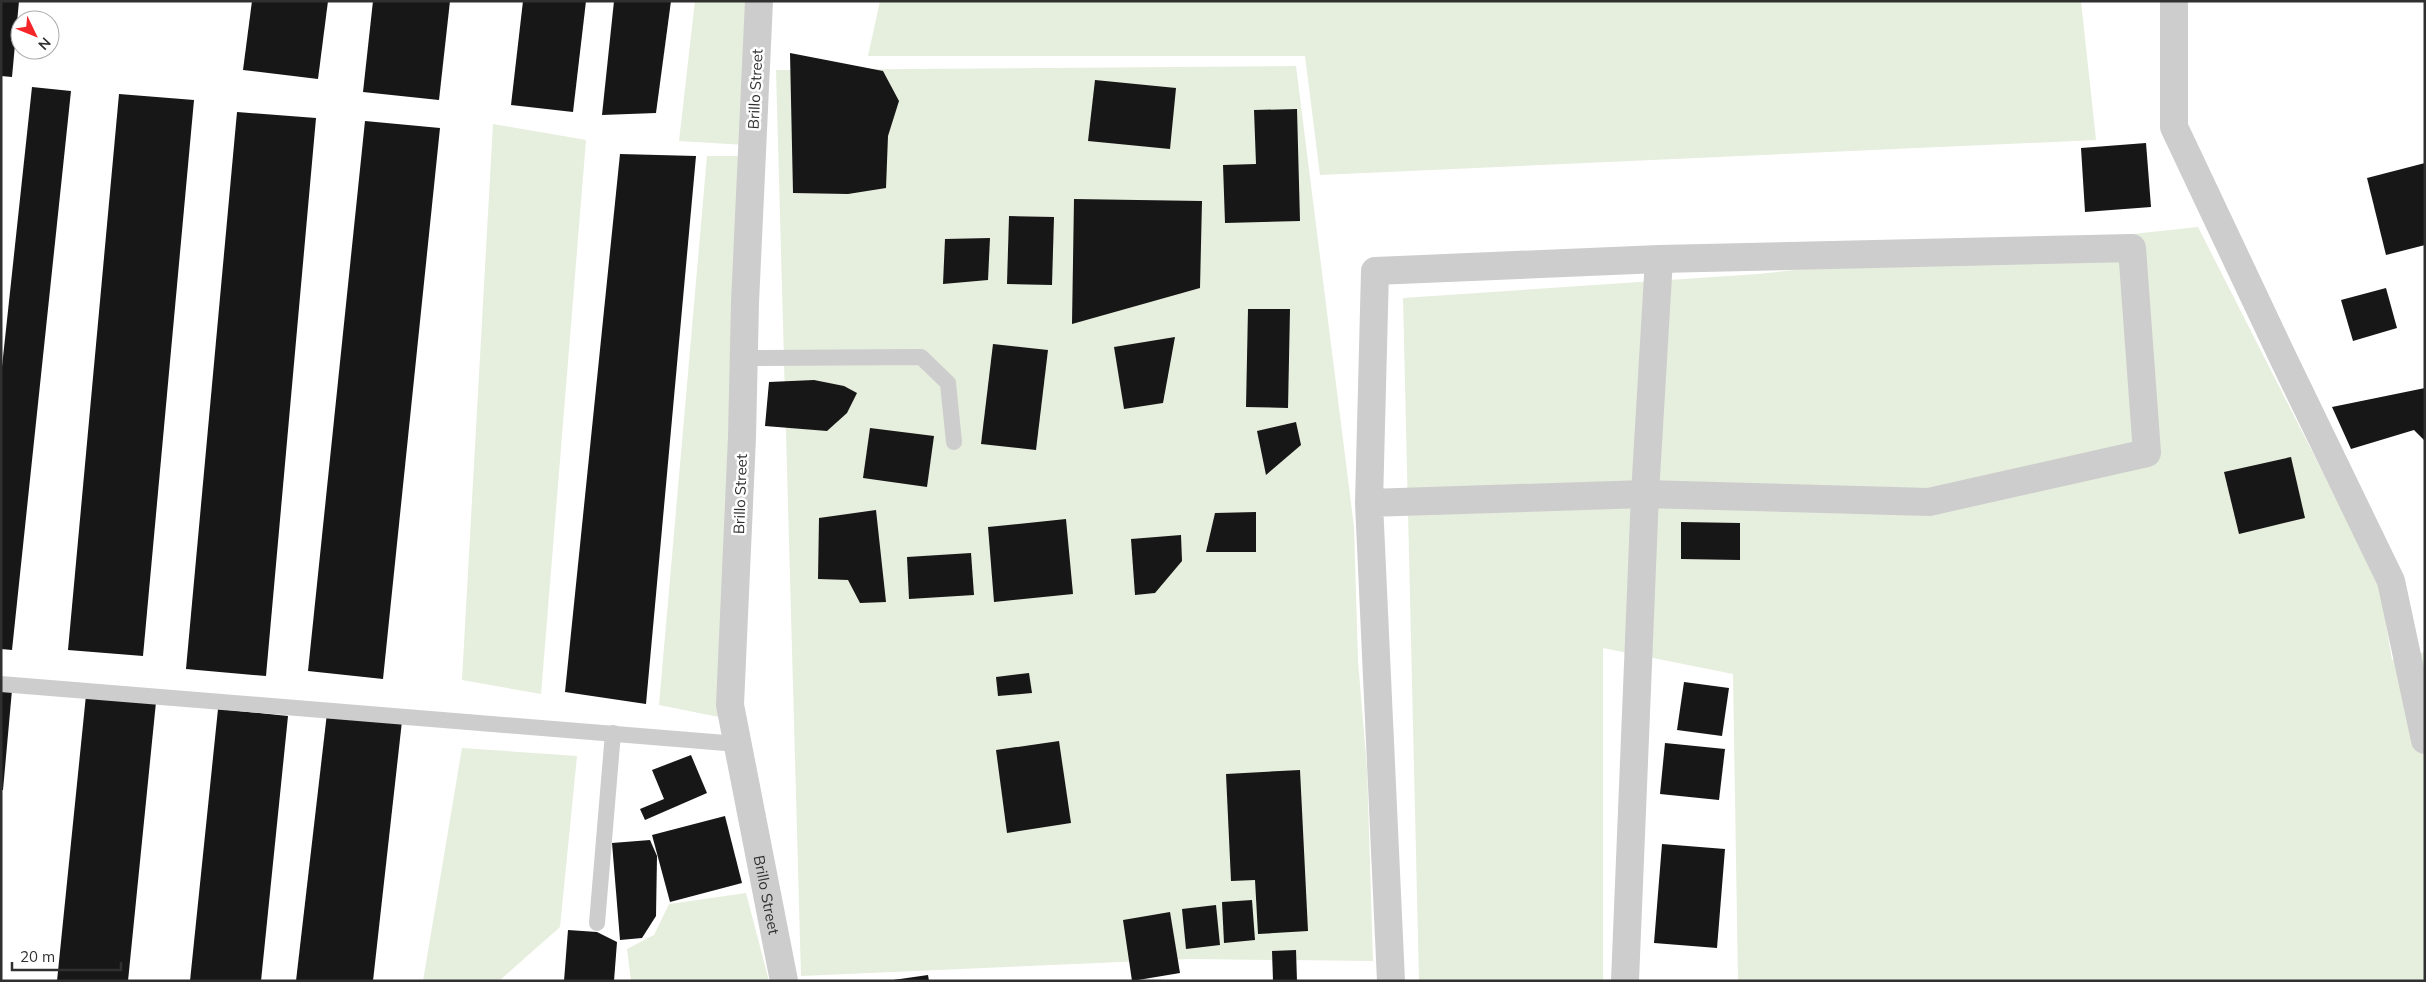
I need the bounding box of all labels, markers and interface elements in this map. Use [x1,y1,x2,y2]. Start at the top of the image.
north arrow [10,10,60,60]
text: N [34,34,55,54]
street label: Brillo Street [743,48,767,130]
street label: Brillo Street [729,454,751,534]
street label: Brillo Street [750,853,784,936]
scale bar [12,940,121,972]
text: 20 m [20,947,55,966]

